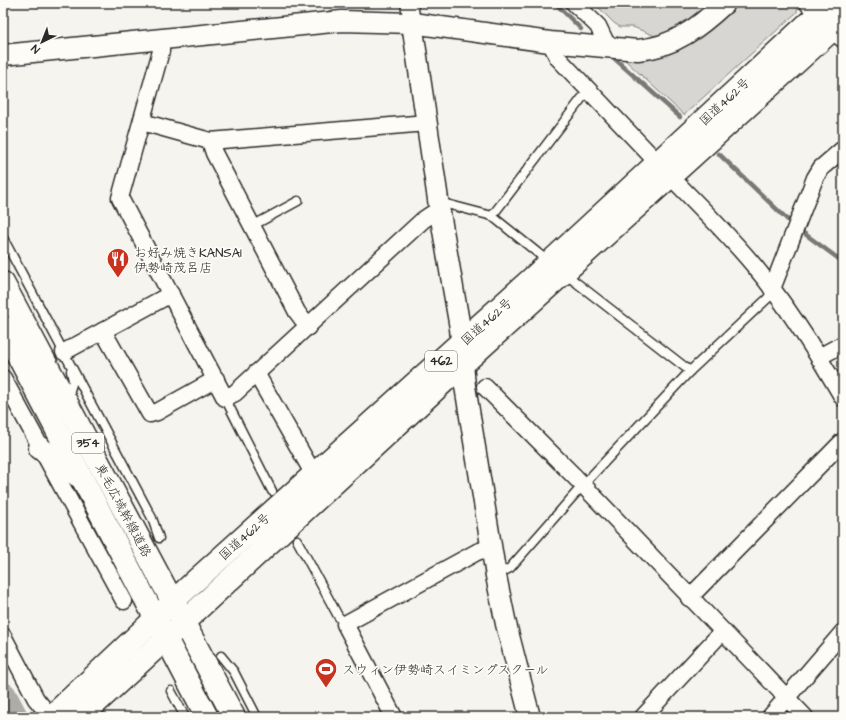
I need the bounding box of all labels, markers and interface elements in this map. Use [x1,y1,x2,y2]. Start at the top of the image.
north arrow [22,22,62,62]
text: N [28,41,43,57]
street label: 国道462号 [695,74,754,130]
place label: お好み焼きKANSAI 伊勢崎茂呂店 [134,244,242,277]
restaurant icon: お好み焼きKANSAI 伊勢崎茂呂店 [105,246,131,279]
street label: 国道462号 [457,294,516,350]
road number: 462 [425,351,457,371]
road number: 354 [72,433,104,453]
street label: 東毛広域幹線道路 [91,460,155,561]
street label: 国道462号 [215,509,274,565]
sports icon: スウィン伊勢崎スイミングスクール [313,656,339,689]
place label: スウィン伊勢崎スイミングスクール [342,661,548,679]

